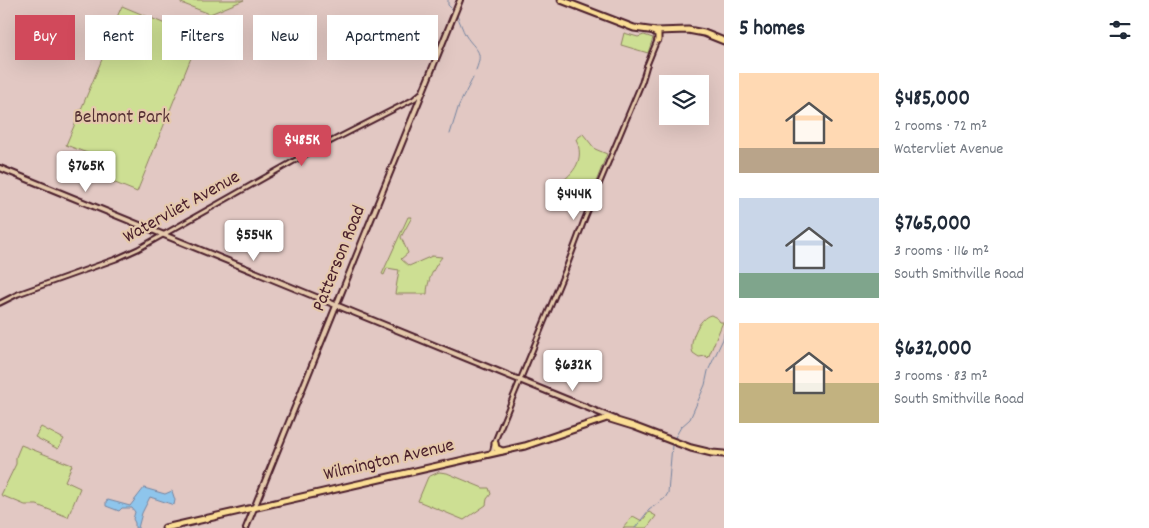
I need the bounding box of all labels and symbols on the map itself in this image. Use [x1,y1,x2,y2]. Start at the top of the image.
park label: Belmont Park [74,105,170,132]
pin: $485K [267,124,337,167]
pin: $765K [51,150,121,193]
street label: Watervliet Avenue [119,165,245,251]
pin: $444K [539,178,609,221]
street label: Patterson Road [306,202,374,316]
pin: $554K [219,220,289,262]
pin: $632K [538,350,608,392]
street label: Wilmington Avenue [321,433,457,489]

